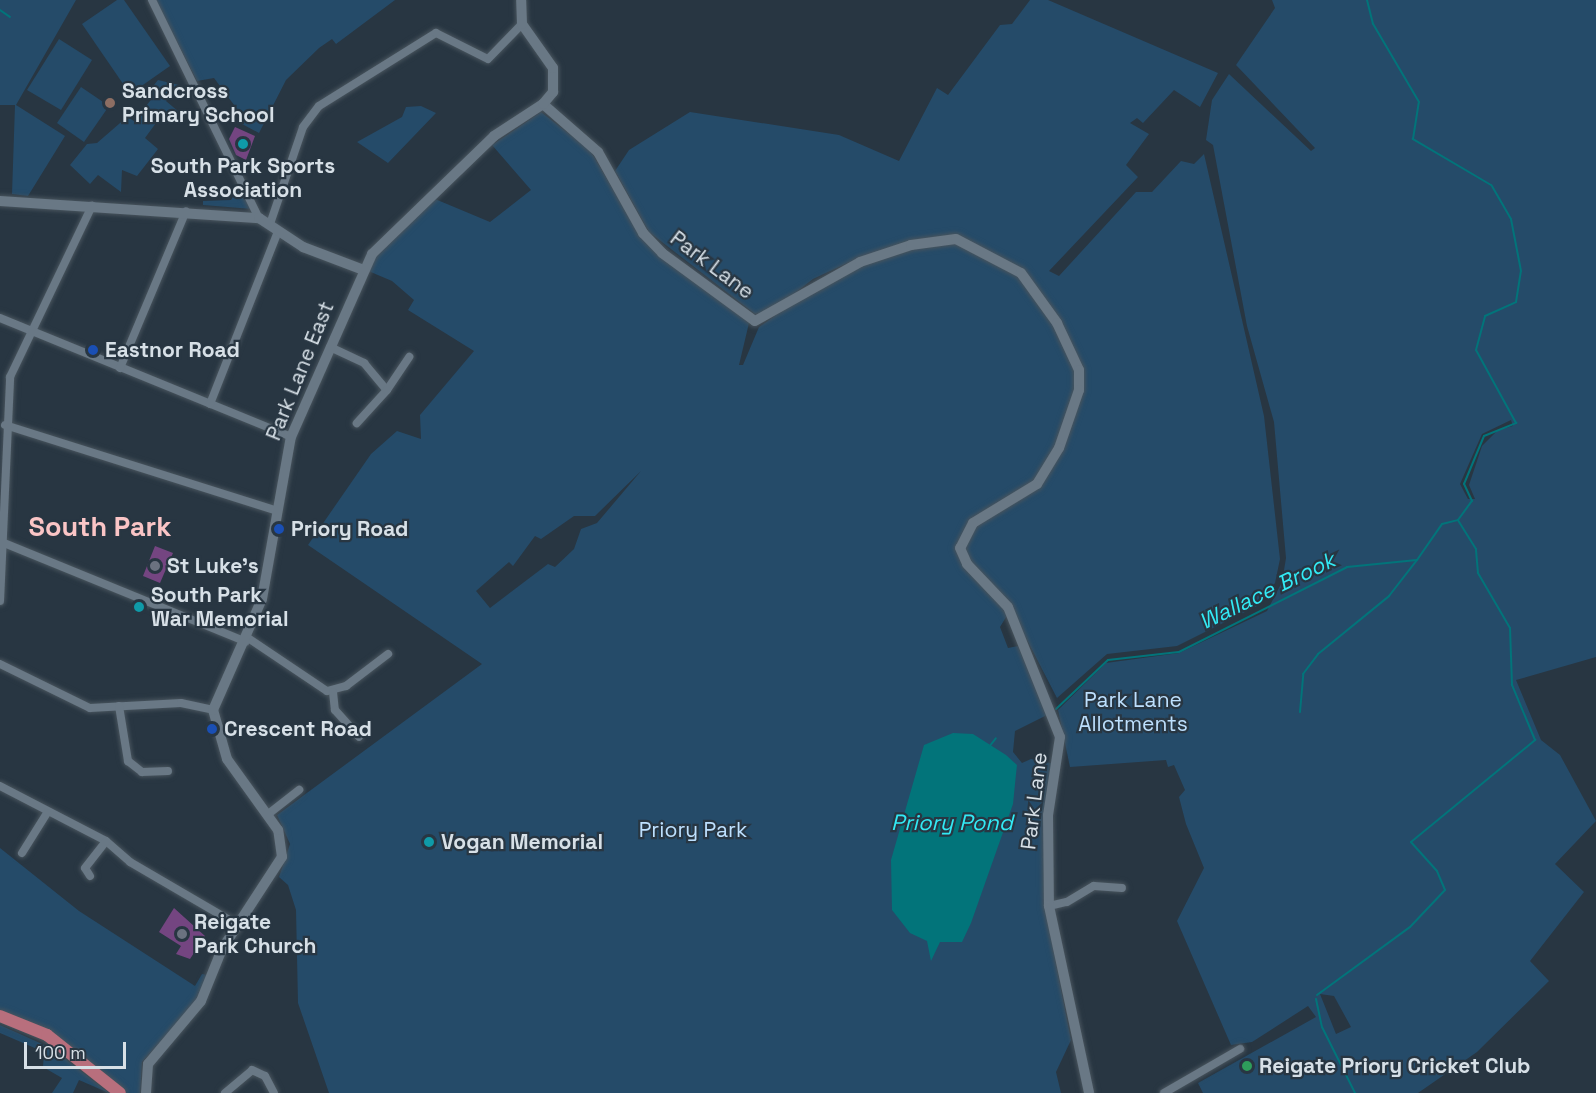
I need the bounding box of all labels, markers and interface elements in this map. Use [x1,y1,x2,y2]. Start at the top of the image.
place label: Sandcross Primary School [122,78,275,128]
marker: Sandcross Primary School [103,96,117,110]
marker: South Park Sports Association [236,137,250,151]
place label: South Park Sports Association [151,153,335,203]
street label: Park Lane [665,225,759,305]
street label: Park Lane East [261,298,339,444]
place label: Eastnor Road [105,337,240,363]
marker: Eastnor Road [86,343,100,357]
district label: South Park [29,511,171,543]
place label: Priory Road [291,516,408,542]
marker: Priory Road [272,522,286,536]
water label: Wallace Brook [1195,547,1339,635]
place label: St Luke's [167,553,259,579]
marker: St Luke's [148,559,162,573]
place label: South Park War Memorial [151,582,289,632]
marker: South Park War Memorial [132,600,146,614]
park label: Park Lane Allotments [1078,687,1188,737]
place label: Crescent Road [224,716,372,742]
marker: Crescent Road [205,722,219,736]
street label: Park Lane [1016,751,1052,851]
water label: Priory Pond [891,810,1013,836]
park label: Priory Park [639,817,747,843]
place label: Vogan Memorial [441,829,603,855]
marker: Vogan Memorial [422,835,436,849]
place label: Reigate Park Church [194,909,317,959]
marker: Reigate Park Church [175,927,189,941]
scale bar [27,1030,129,1068]
text: 100 m [35,1041,86,1064]
place label: Reigate Priory Cricket Club [1259,1053,1531,1079]
marker: Reigate Priory Cricket Club [1240,1059,1254,1073]

